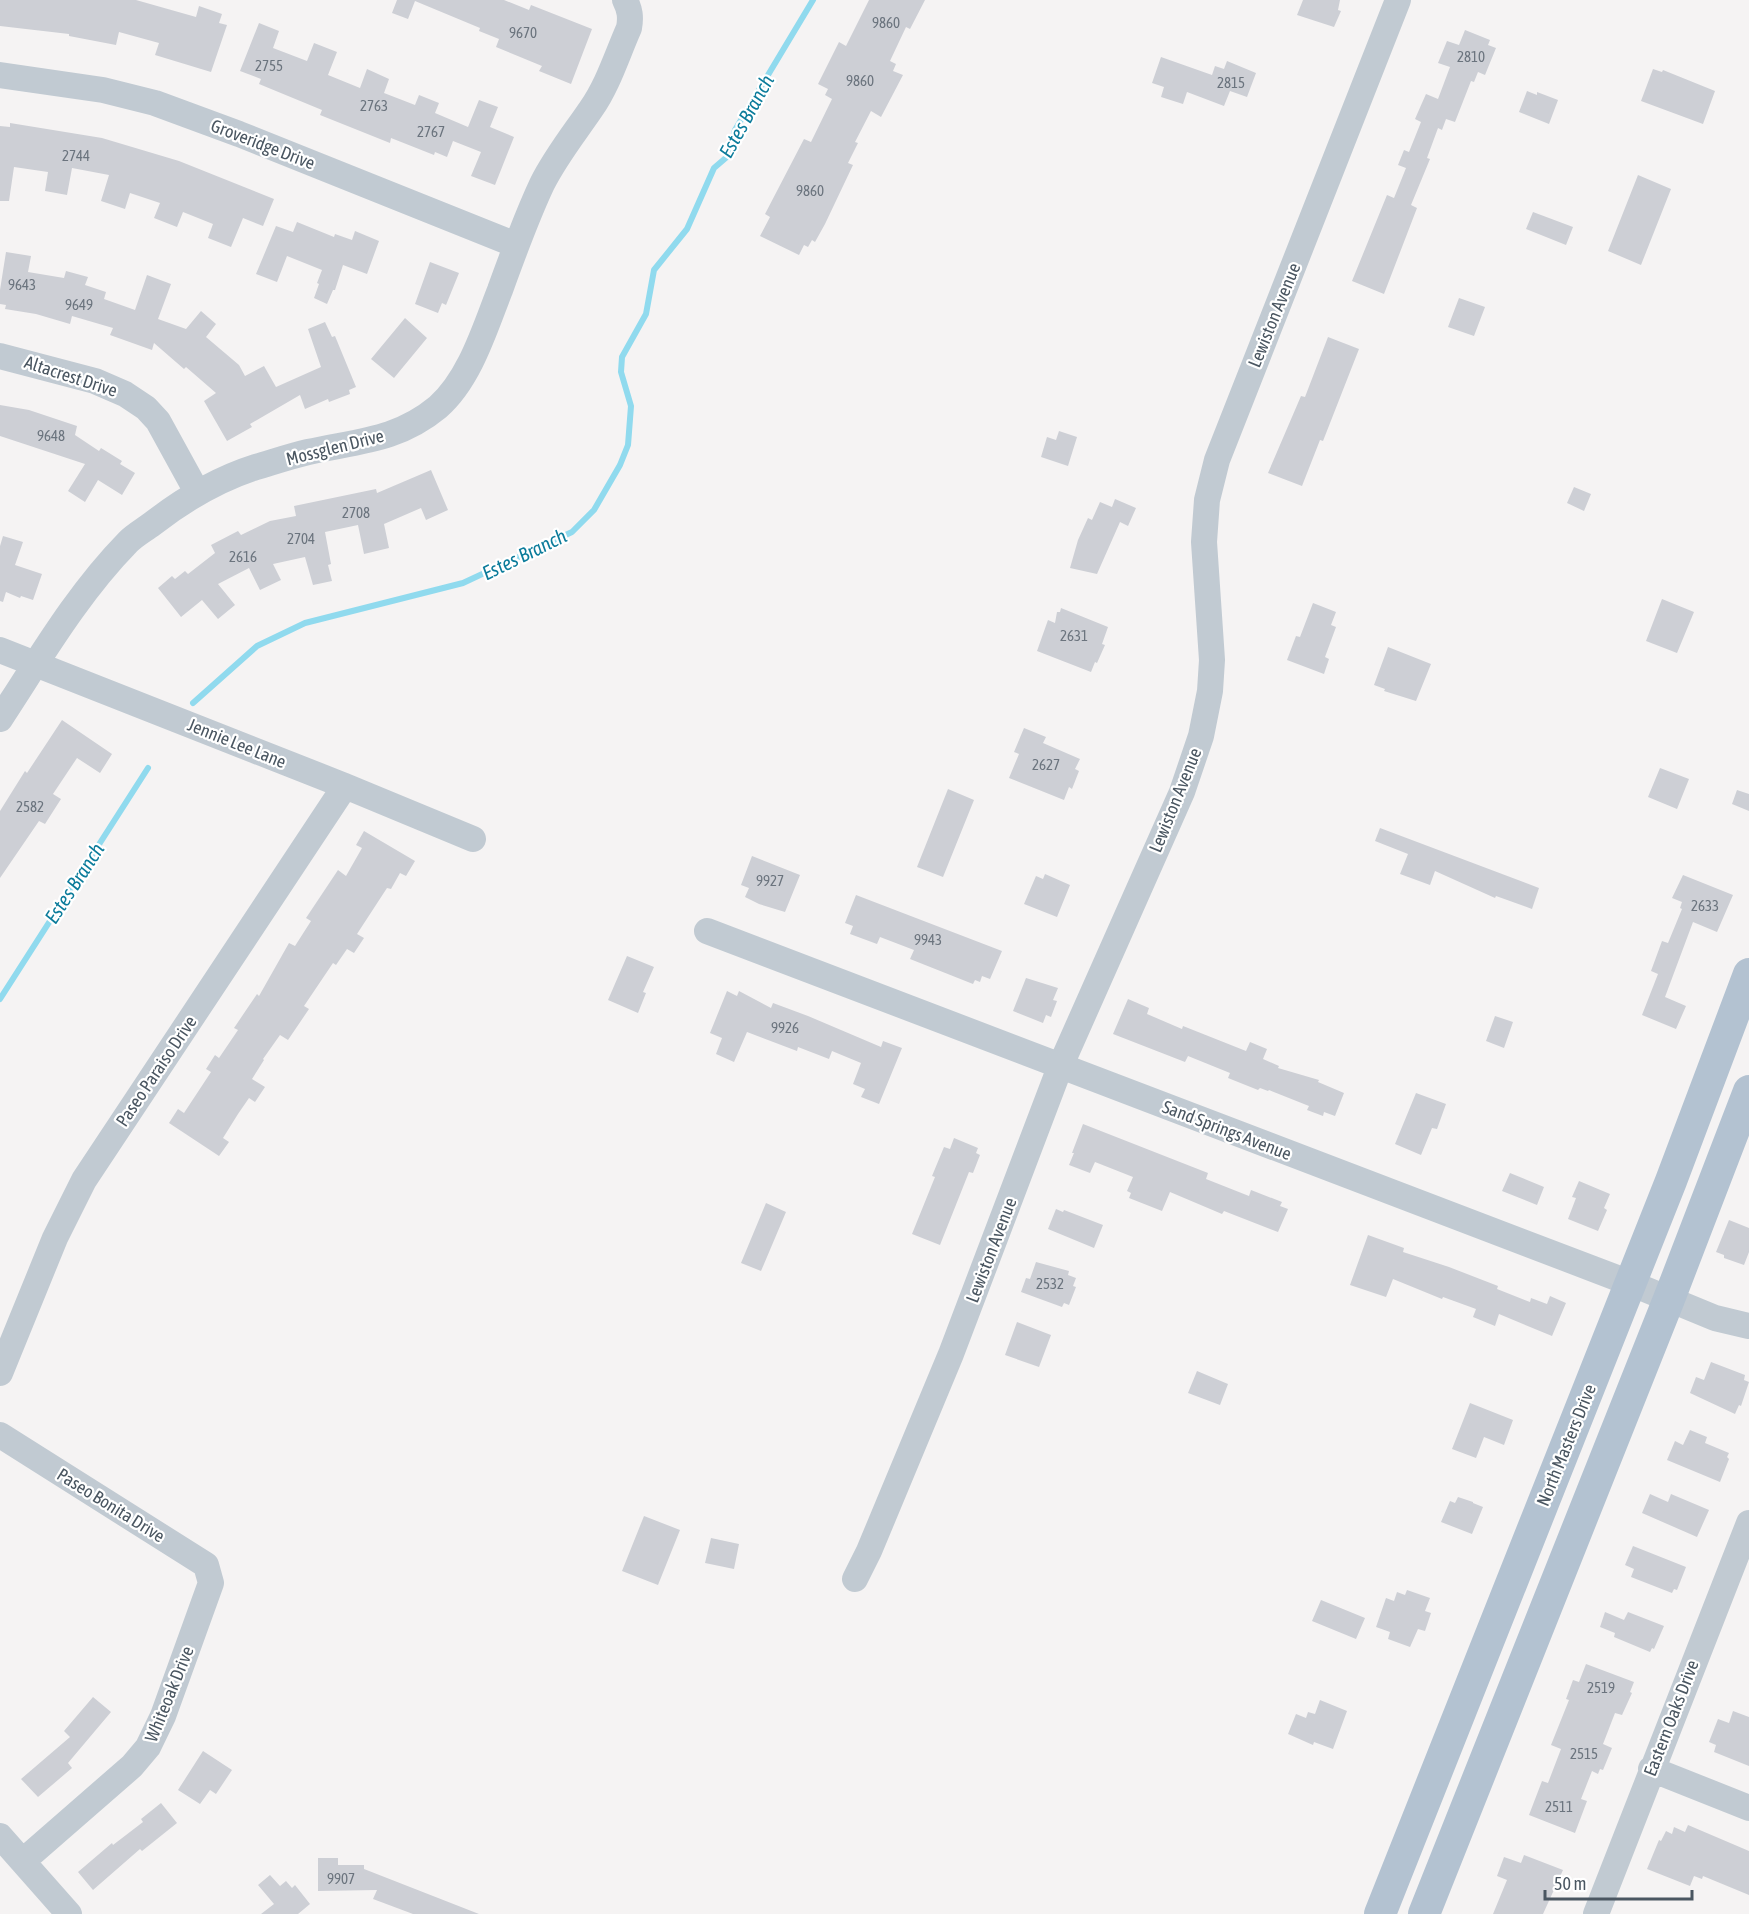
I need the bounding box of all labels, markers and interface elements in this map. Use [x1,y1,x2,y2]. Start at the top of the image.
house number: 9860 [872,14,900,31]
house number: 9670 [509,24,537,41]
house number: 2810 [1457,48,1485,65]
house number: 2755 [255,57,283,74]
water label: Estes Branch [714,70,778,161]
house number: 9860 [846,72,874,89]
house number: 2815 [1217,74,1245,91]
house number: 2763 [360,97,388,114]
street label: Groveridge Drive [208,115,318,173]
house number: 2767 [417,123,445,140]
house number: 2744 [62,147,90,164]
house number: 9860 [796,182,824,199]
street label: Lewiston Avenue [1244,260,1304,370]
house number: 9643 [8,276,36,293]
house number: 9649 [65,296,93,313]
street label: Altacrest Drive [22,351,120,401]
street label: Mossglen Drive [284,425,386,469]
house number: 9648 [37,427,65,444]
house number: 2708 [342,504,370,521]
water label: Estes Branch [478,524,570,584]
house number: 2704 [287,530,315,547]
house number: 2616 [229,548,257,565]
house number: 2631 [1060,627,1088,644]
street label: Jennie Lee Lane [185,714,289,772]
street label: Lewiston Avenue [1145,745,1205,855]
house number: 2627 [1032,756,1060,773]
house number: 2582 [16,798,44,815]
water label: Estes Branch [40,838,109,927]
house number: 9927 [756,872,784,889]
house number: 2633 [1691,897,1719,914]
house number: 9943 [914,931,942,948]
street label: Paseo Paraiso Drive [111,1012,201,1130]
house number: 9926 [771,1019,799,1036]
street label: Sand Springs Avenue [1160,1096,1294,1164]
street label: Lewiston Avenue [961,1195,1021,1305]
house number: 2532 [1036,1275,1064,1292]
street label: North Masters Drive [1532,1381,1600,1509]
street label: Paseo Bonita Drive [53,1464,169,1546]
street label: Whiteoak Drive [140,1643,198,1745]
street label: Eastern Oaks Drive [1639,1657,1703,1779]
house number: 2519 [1587,1679,1615,1696]
house number: 2515 [1570,1745,1598,1762]
house number: 2511 [1545,1798,1573,1815]
scale bar [1545,1863,1692,1901]
house number: 9907 [327,1870,355,1887]
text: 50 m [1554,1873,1586,1894]

